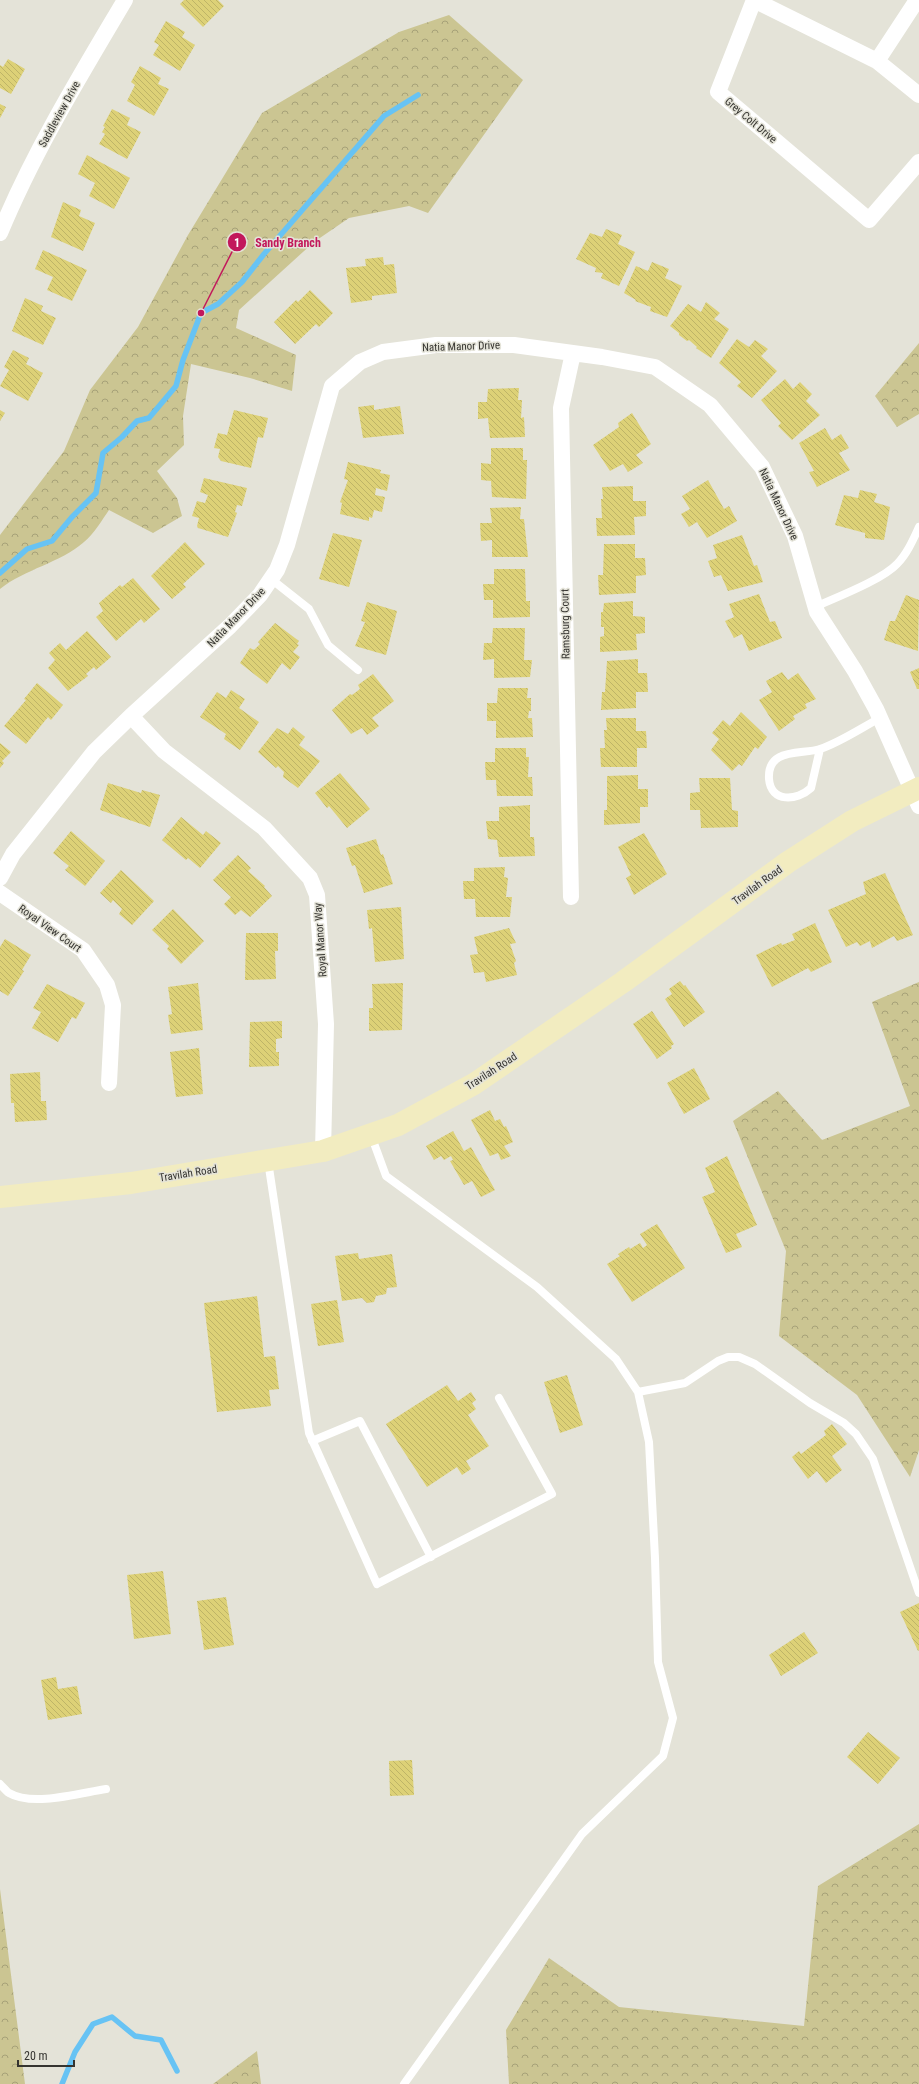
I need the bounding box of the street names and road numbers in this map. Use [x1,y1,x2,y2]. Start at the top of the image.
street label: Saddleview Drive [36,79,83,150]
street label: Grey Colt Drive [722,95,779,146]
street label: Natia Manor Drive [422,339,500,354]
street label: Natia Manor Drive [756,466,801,542]
street label: Natia Manor Drive [205,585,268,650]
street label: Ramsburg Court [558,589,573,659]
street label: Travilah Road [730,863,785,908]
street label: Royal View Court [16,902,84,955]
street label: Royal Manor Way [311,902,330,978]
street label: Travilah Road [463,1050,519,1093]
street label: Travilah Road [158,1162,218,1184]

